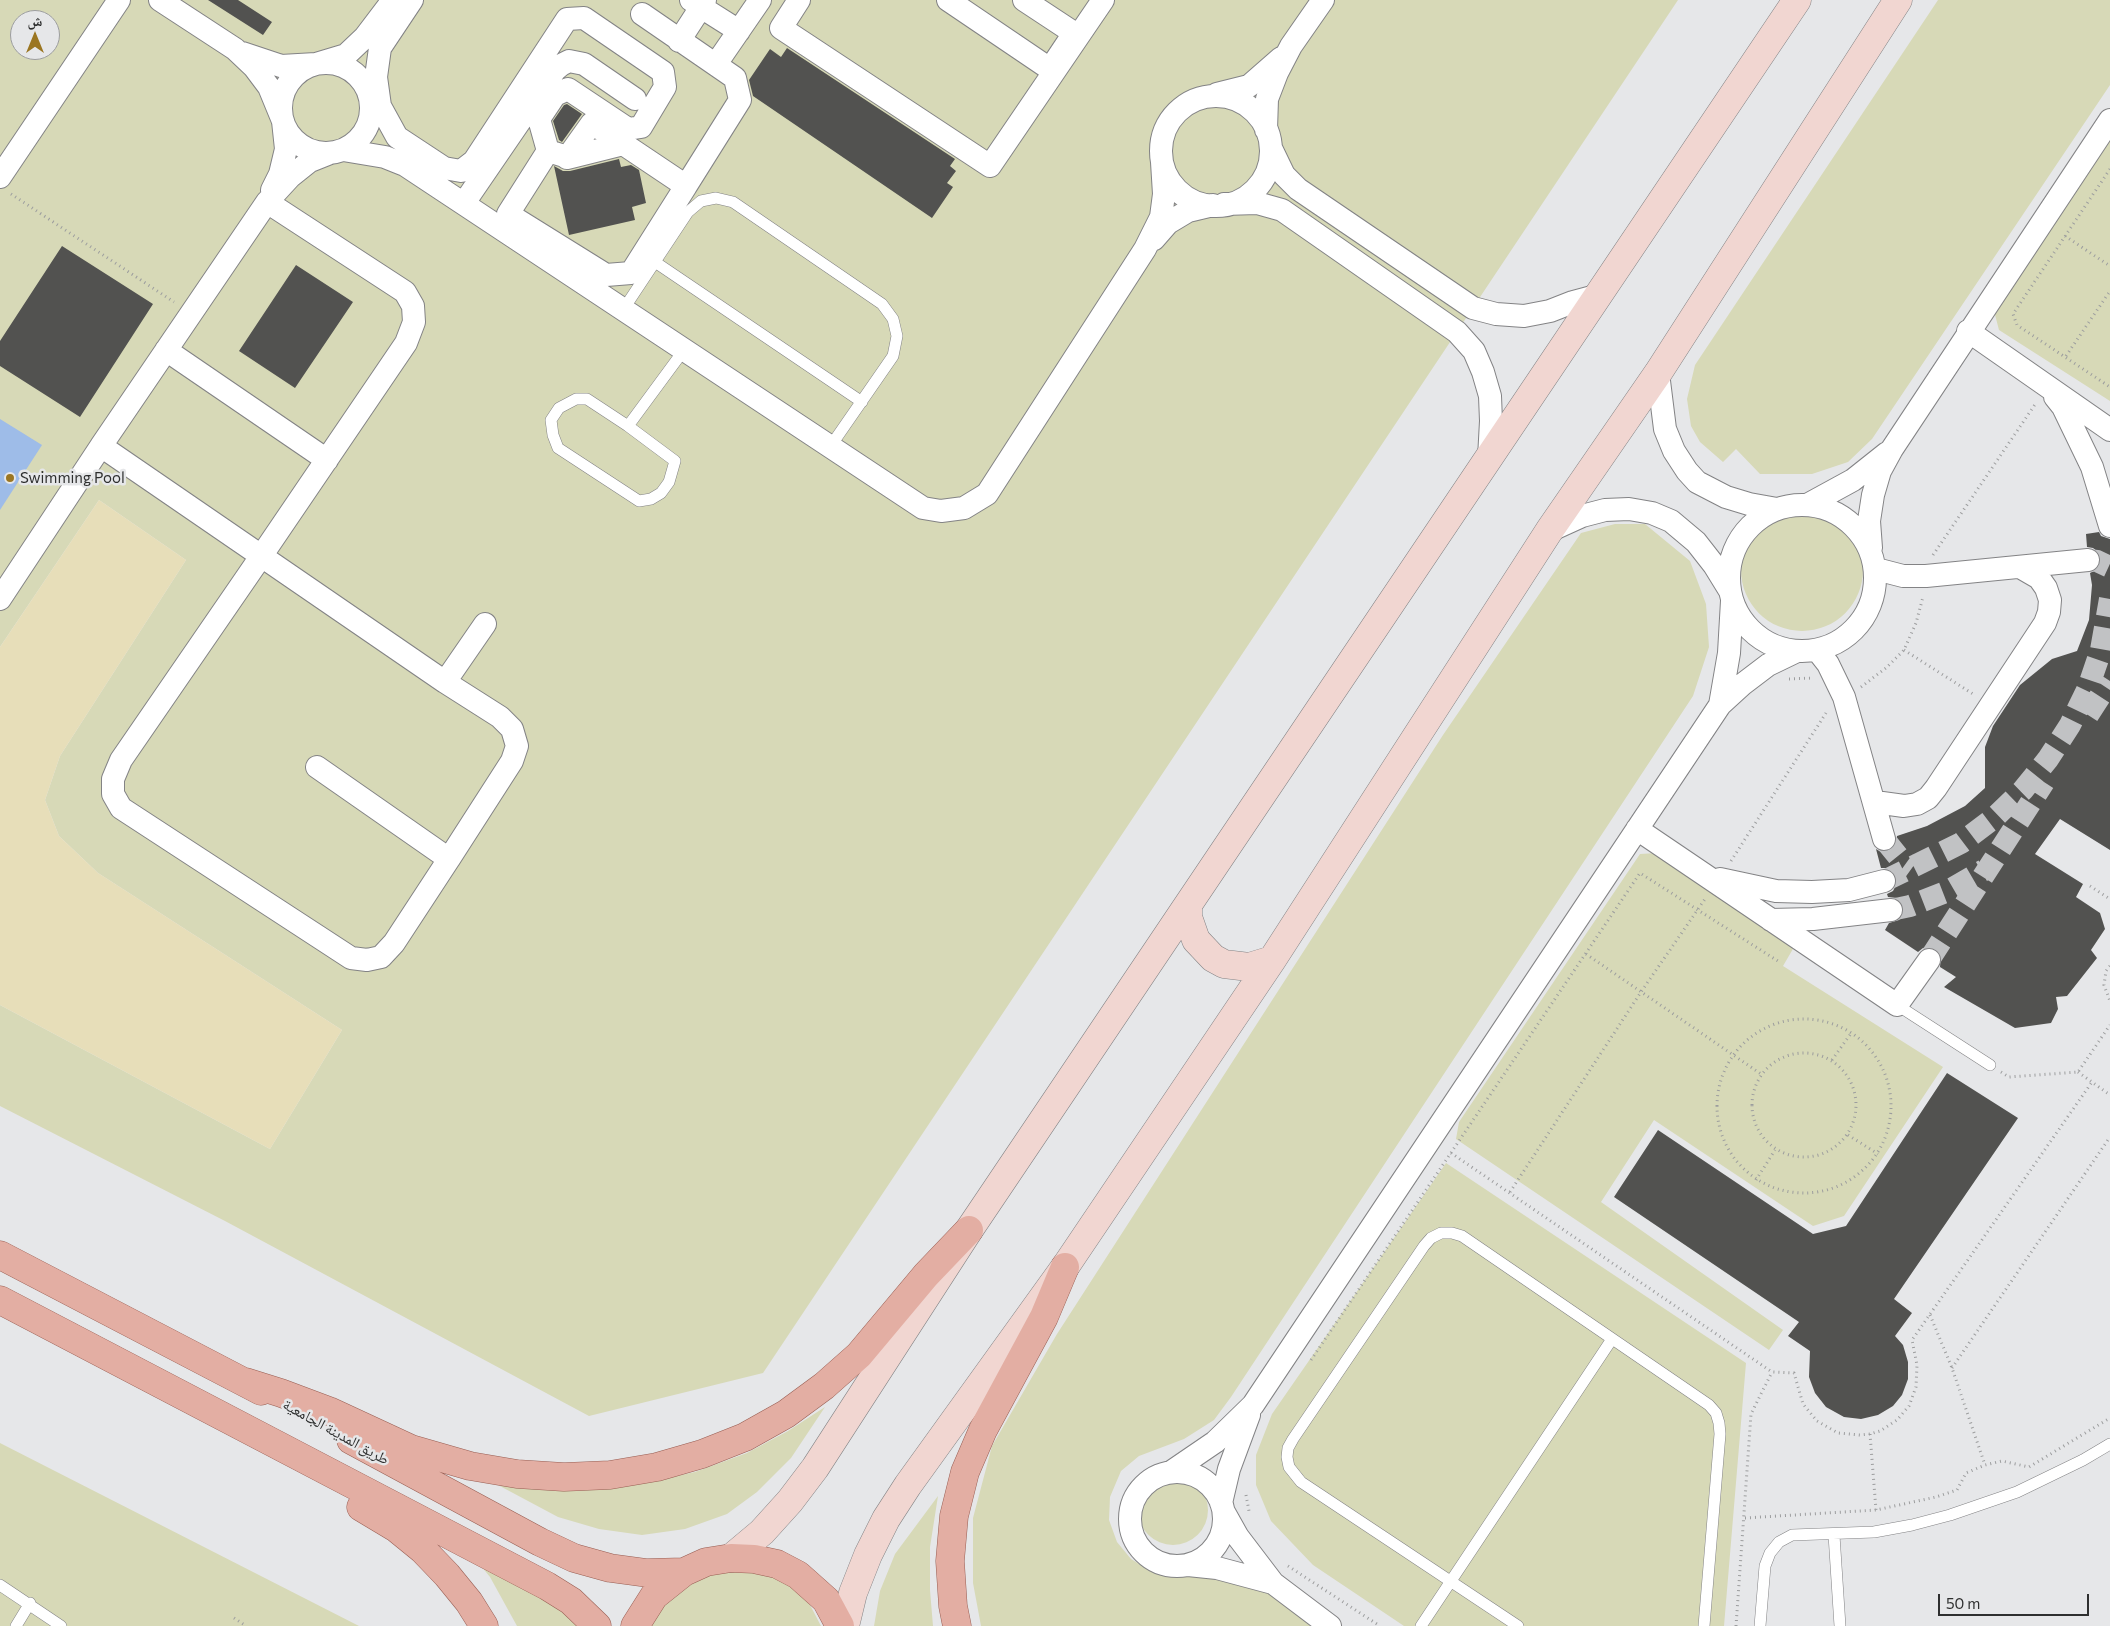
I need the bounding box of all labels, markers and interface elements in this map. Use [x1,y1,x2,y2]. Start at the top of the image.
north arrow [10,10,60,60]
text: ش [28,12,42,29]
place label: Swimming Pool [20,469,125,487]
marker: Swimming Pool [4,472,16,484]
street label: طريق المدينة الجامعية [280,1395,392,1469]
scale bar [1940,1584,2091,1616]
text: 50 m [1946,1594,1980,1612]

